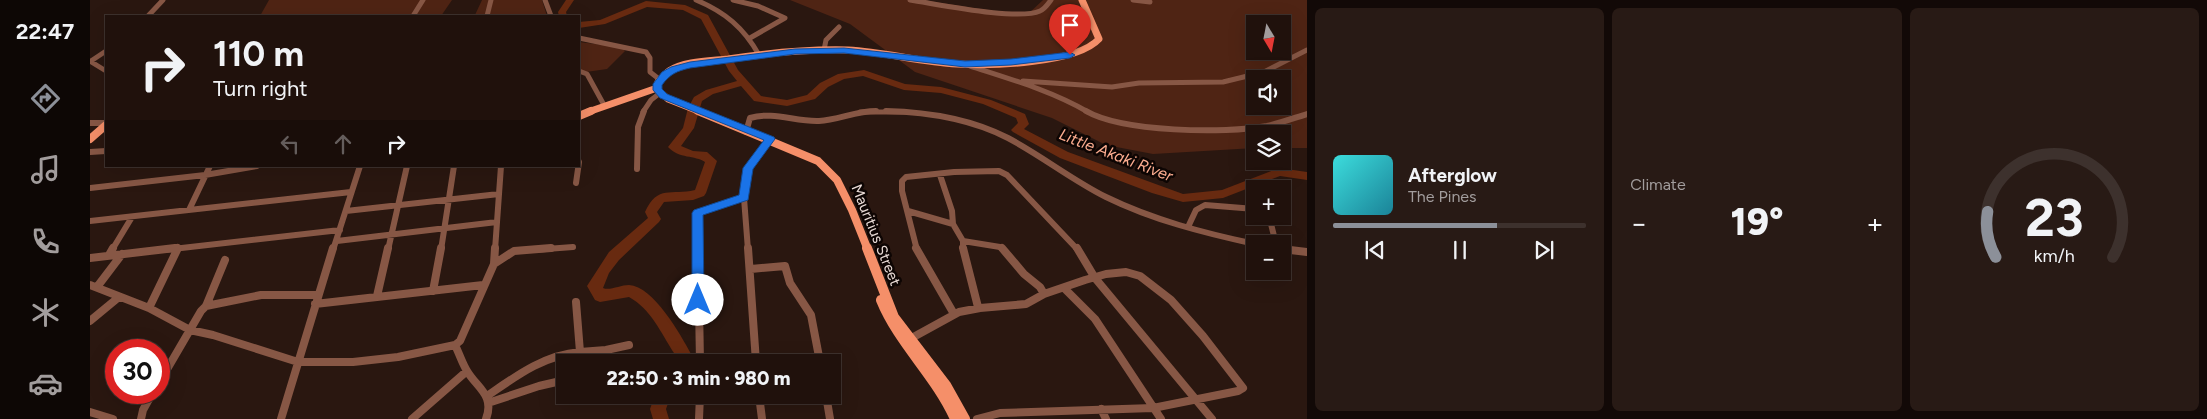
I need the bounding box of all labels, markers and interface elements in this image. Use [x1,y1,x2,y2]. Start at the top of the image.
pin [1049,4,1091,55]
icon: arrive [1056,11,1084,39]
north arrow [1246,15,1291,60]
map controls [1246,15,1291,280]
text: 22:47 [16,18,74,45]
text: 110 m [213,33,304,75]
icon: right [130,35,195,100]
button: sound [1246,70,1291,115]
text: Turn right [213,75,308,102]
icon: directions [28,81,63,116]
water label: Little Akaki River [1057,125,1176,186]
button: layers [1246,125,1291,170]
icon: left [276,130,304,158]
icon: ahead [329,130,357,158]
icon: right [382,130,410,158]
icon: music [28,152,63,187]
text: Afterglow [1408,164,1497,187]
text: Climate [1630,175,1686,194]
button: + [1246,180,1291,225]
street label: Mauritius Street [848,182,905,288]
text: The Pines [1408,187,1477,206]
text: 23 [2025,187,2084,249]
text: 19° [1730,199,1784,245]
text: − [1630,206,1648,240]
text: + [1866,206,1884,240]
icon: phone [28,224,63,259]
button: − [1246,235,1291,280]
icon: previous [1361,236,1389,264]
icon: pause [1446,236,1474,264]
icon: next [1530,236,1558,264]
text: km/h [2034,245,2075,266]
position arrow [671,273,723,325]
icon: climate [28,295,63,330]
speed limit sign: 30 [105,339,170,404]
icon: car [28,366,63,401]
text: 22:50 · 3 min · 980 m [606,367,791,390]

